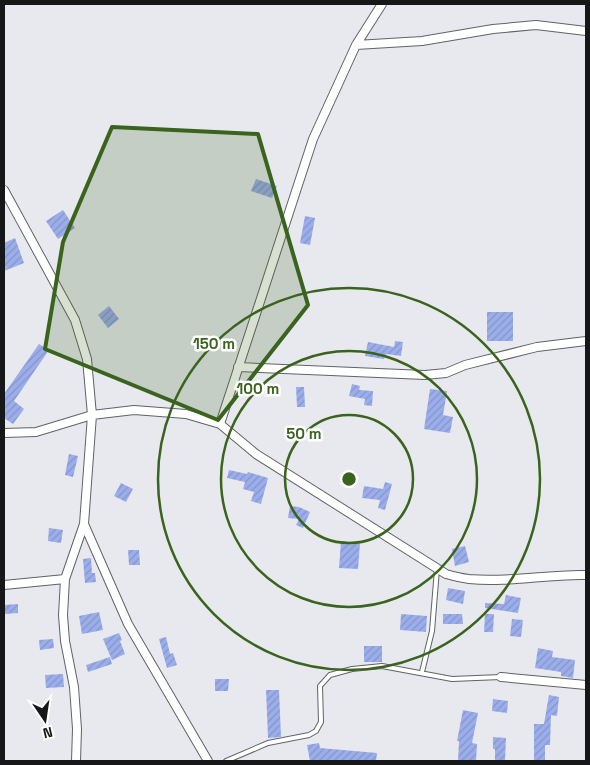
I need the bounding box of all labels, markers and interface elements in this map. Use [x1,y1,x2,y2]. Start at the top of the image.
text: 150 m [193,334,235,353]
text: 100 m [237,379,279,398]
text: 50 m [286,424,322,443]
centre of rings [340,470,358,488]
north arrow [20,695,70,745]
text: N [41,723,55,742]

